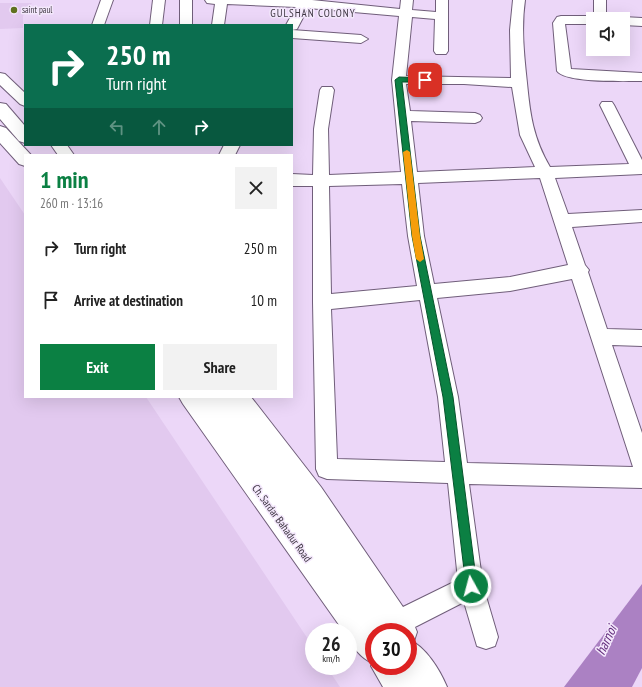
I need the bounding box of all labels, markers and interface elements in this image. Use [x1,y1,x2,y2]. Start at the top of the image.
place label: saint paul [22,4,53,15]
marker: saint paul [9,5,19,15]
district label: GULSHAN COLONY [270,6,356,20]
map controls [586,12,630,56]
button: sound [586,12,630,56]
text: 250 m [106,36,170,73]
icon: right [40,40,92,92]
pin [408,63,442,97]
icon: arrive [414,69,436,91]
text: Turn right [106,72,166,95]
icon: left [106,116,128,138]
icon: ahead [148,116,170,138]
icon: right [190,116,212,138]
text: 1 min [40,164,88,195]
button: close [235,167,277,209]
text: 260 m · 13:16 [40,195,103,212]
icon: right [40,237,62,259]
text: Turn right [74,239,126,258]
text: 250 m [244,239,277,258]
icon: arrive [40,289,62,311]
text: Arrive at destination [74,291,183,310]
text: 10 m [251,291,277,310]
button: Exit [40,344,155,390]
button: Share [163,344,277,390]
street label: Ch. Sardar Bahadur Road [249,481,315,565]
position arrow [450,565,492,607]
water label: harnoi [591,620,622,658]
speed limit sign: 30 [365,623,417,675]
text: 26 [321,631,341,657]
text: km/h [322,652,340,665]

